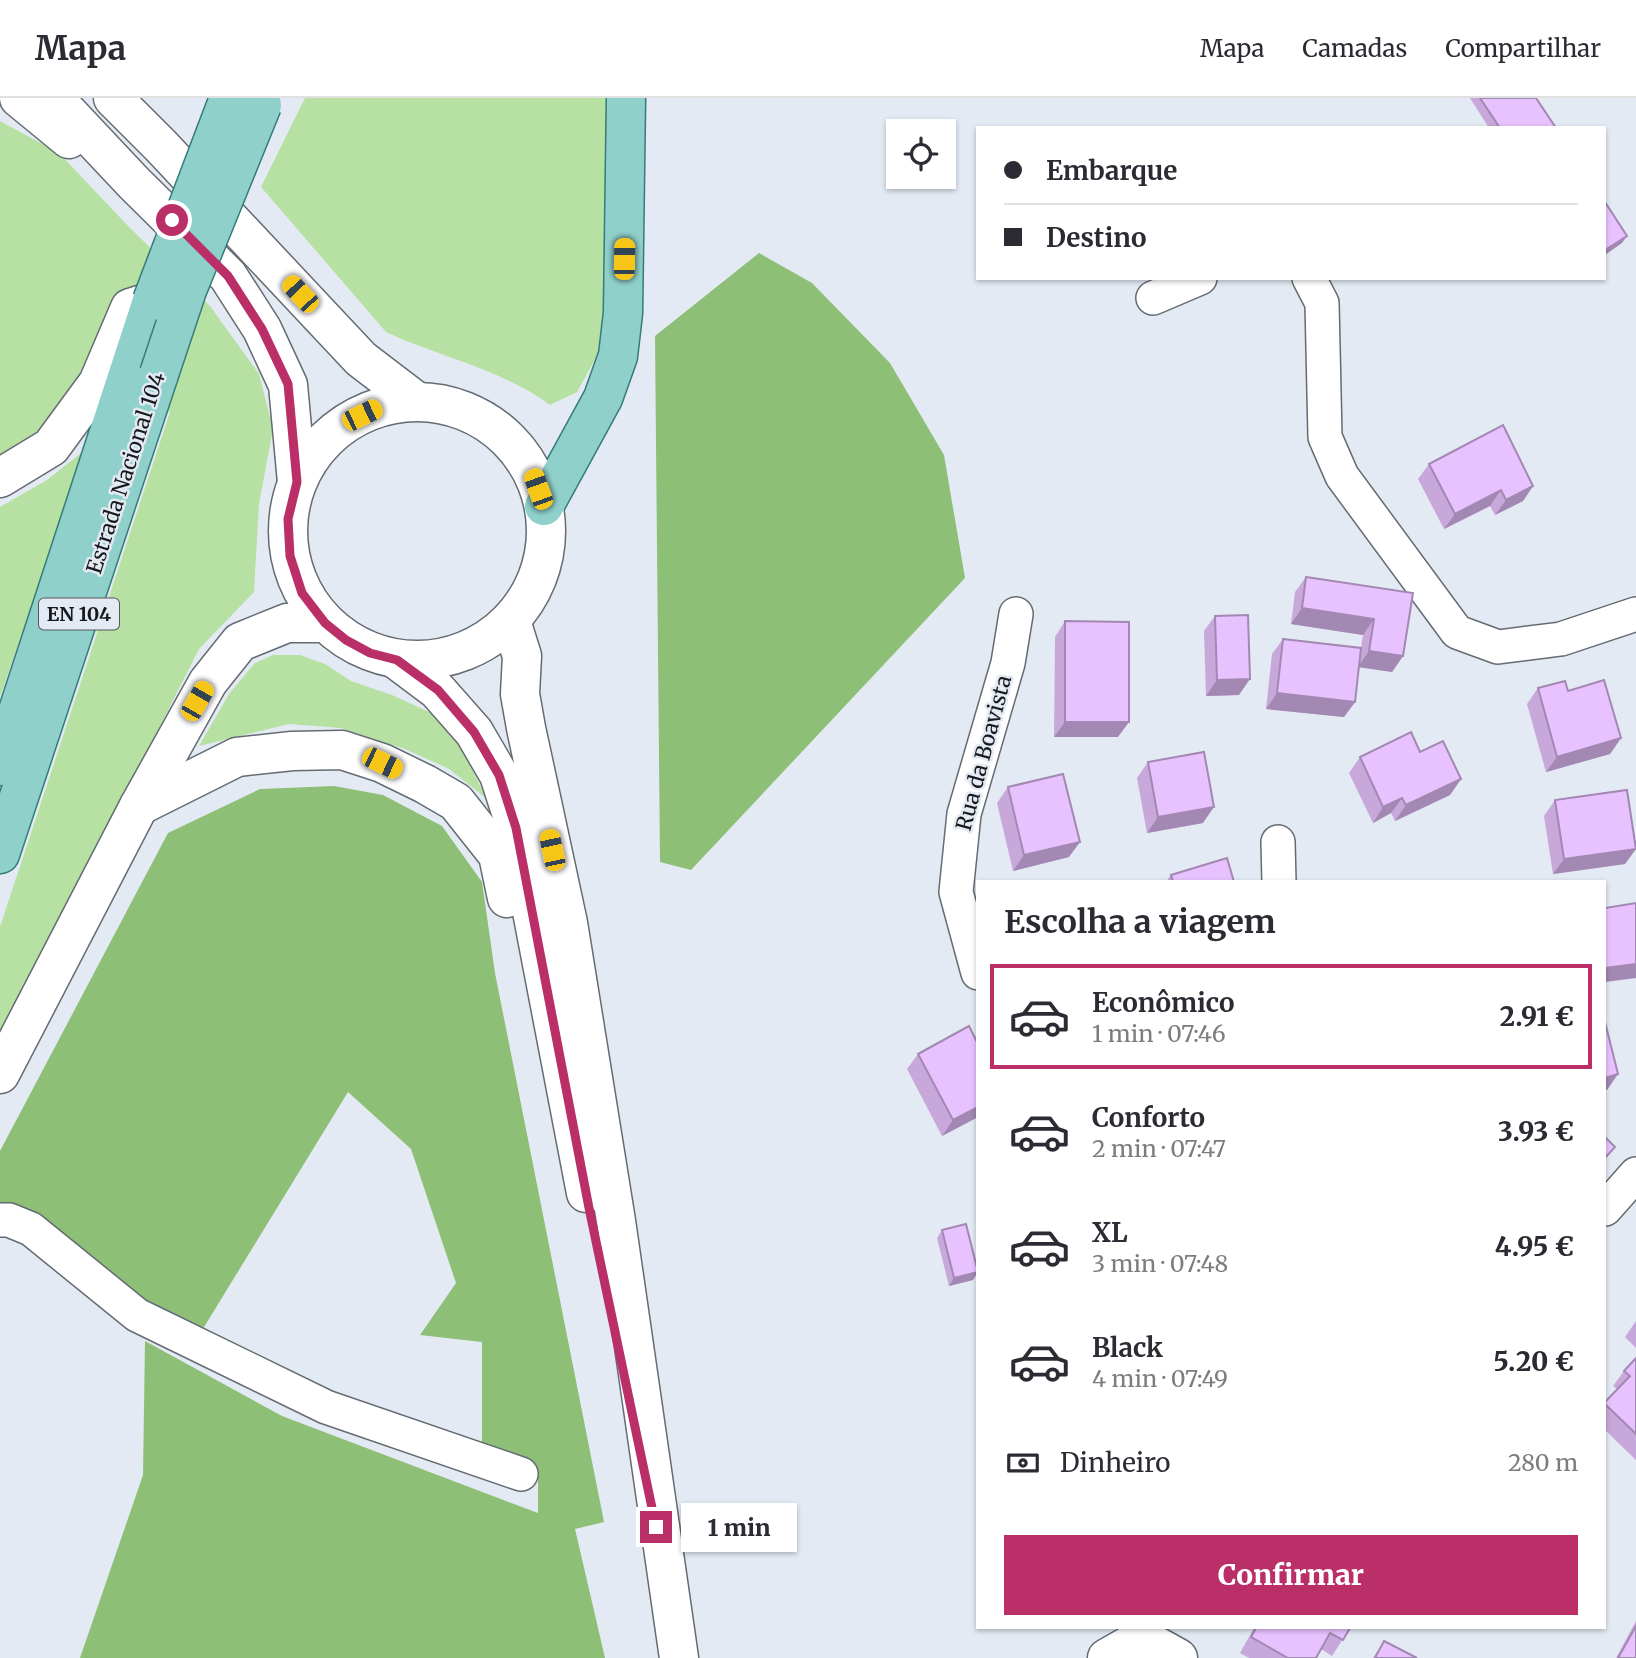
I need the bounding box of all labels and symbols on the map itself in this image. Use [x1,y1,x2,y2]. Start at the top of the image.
route start [156,204,188,236]
car [614,238,635,280]
car [278,271,323,317]
street label: Estrada Nacional 104 [80,369,171,577]
car [339,396,386,434]
car [521,466,556,512]
road number: EN 104 [39,598,119,629]
street label: Rua da Boavista [950,672,1017,833]
car [178,678,217,724]
car [359,744,406,782]
car [538,827,567,873]
callout: 1 min [680,1502,796,1552]
route end [640,1511,672,1543]

